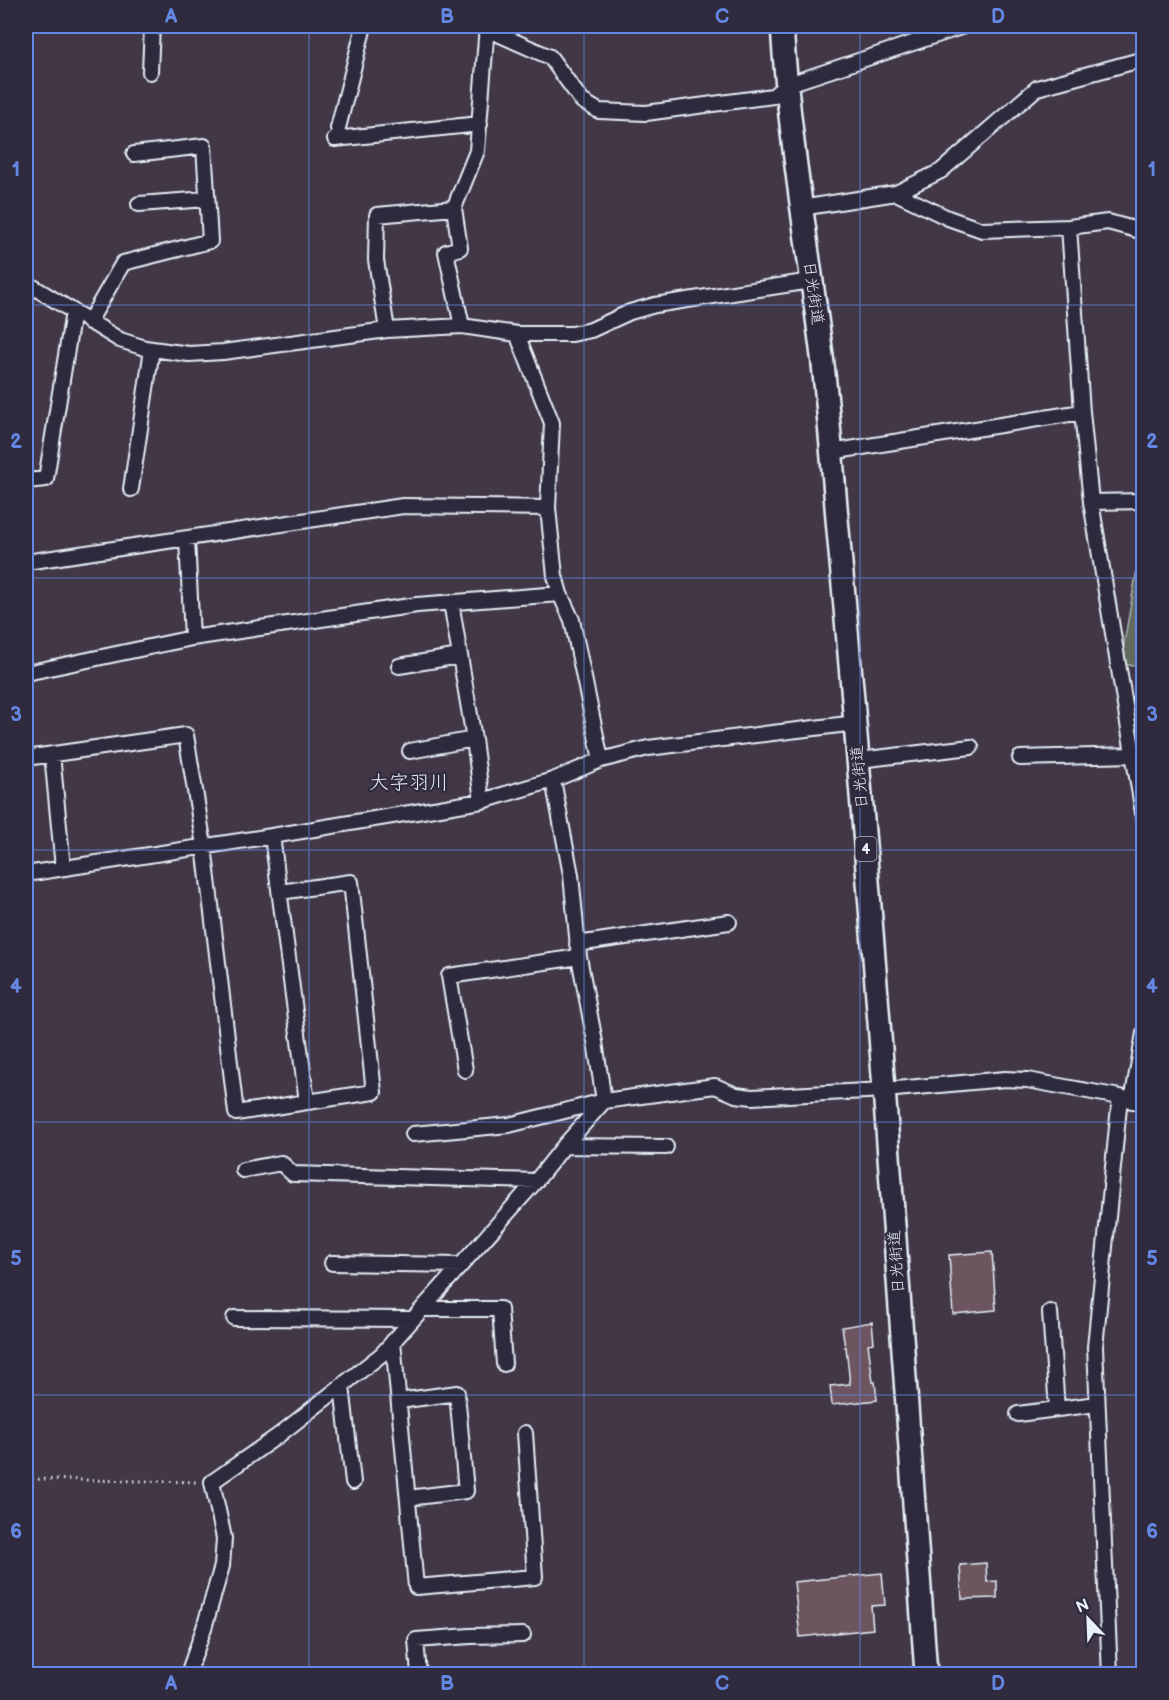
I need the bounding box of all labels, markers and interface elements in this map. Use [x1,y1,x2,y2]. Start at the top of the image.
text: A [164,5,178,29]
text: B [440,5,454,29]
text: C [715,5,729,29]
text: D [991,5,1005,29]
text: 1 [12,158,20,182]
text: 1 [1148,158,1156,182]
street label: 日光街道 [799,260,827,326]
text: 2 [10,430,22,454]
text: 2 [1146,430,1158,454]
text: 3 [10,703,22,727]
text: 3 [1146,703,1158,727]
street label: 日光街道 [848,744,872,810]
district label: 大字羽川 [369,771,449,795]
road number: 4 [856,837,876,861]
text: 4 [10,975,22,999]
text: 4 [1146,975,1158,999]
street label: 日光街道 [885,1229,909,1295]
text: 5 [10,1247,22,1271]
text: 5 [1146,1247,1158,1271]
text: 6 [10,1520,22,1544]
text: 6 [1146,1520,1158,1544]
north arrow [1058,1589,1118,1649]
text: N [1073,1595,1092,1618]
text: A [164,1672,178,1696]
text: B [440,1672,454,1696]
text: C [715,1672,729,1696]
text: D [991,1672,1005,1696]

